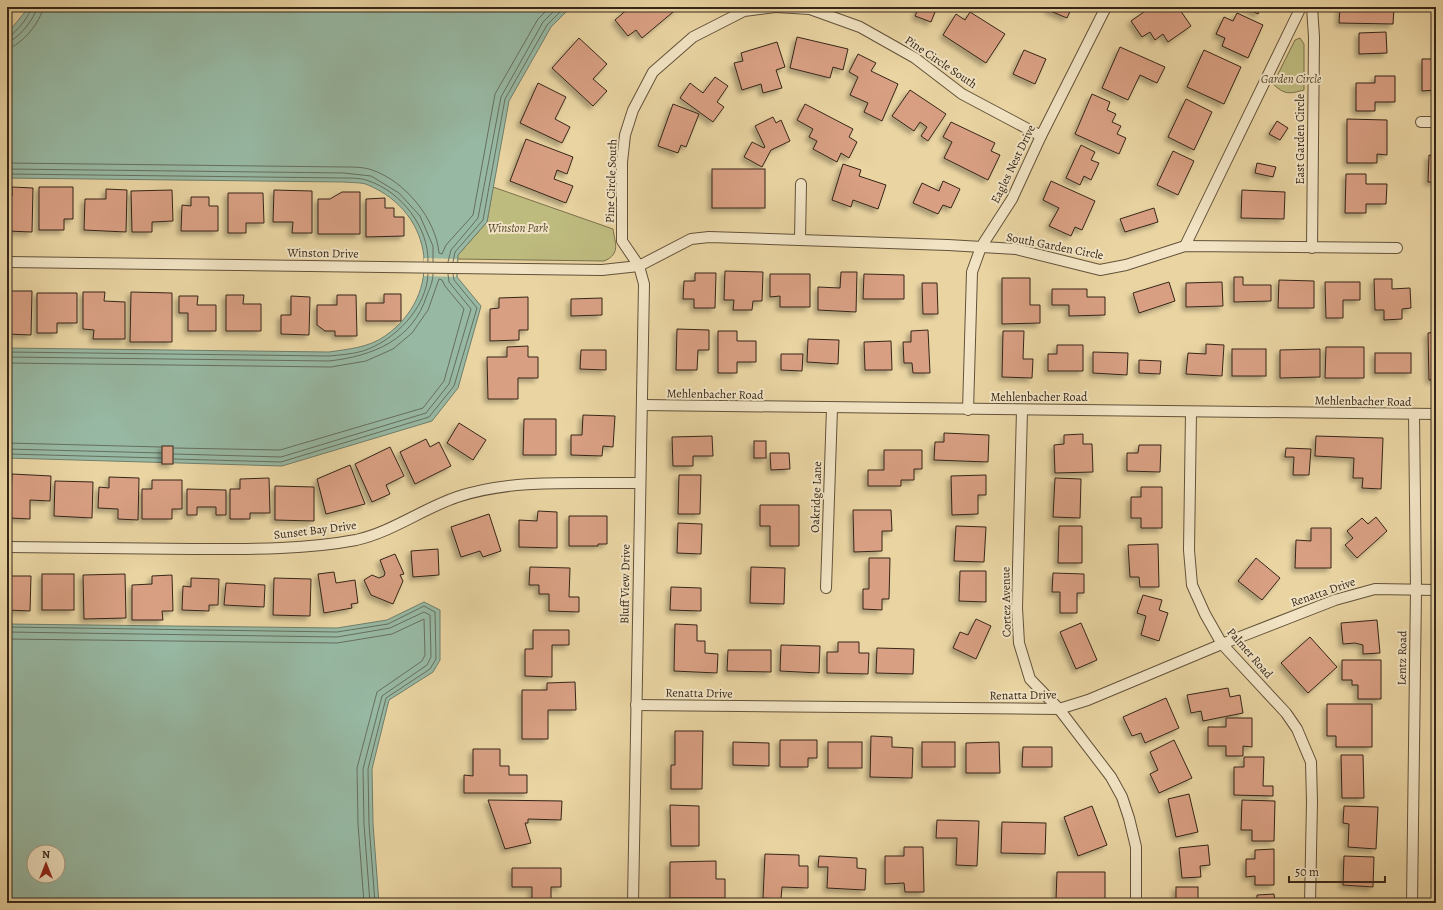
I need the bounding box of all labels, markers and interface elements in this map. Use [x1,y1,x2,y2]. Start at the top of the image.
street label: Pine Circle South [902,32,981,92]
park label: Garden Circle [1261,71,1322,87]
street label: East Garden Circle [1292,94,1308,184]
street label: Eagles Nest Drive [987,122,1039,206]
street label: Pine Circle South [602,138,620,223]
park label: Winston Park [488,220,549,236]
street label: South Garden Circle [1005,229,1105,263]
street label: Winston Drive [286,244,359,262]
street label: Mehlenbacher Road [666,385,764,403]
street label: Mehlenbacher Road [990,389,1088,405]
street label: Mehlenbacher Road [1314,392,1412,410]
street label: Oakridge Lane [807,461,825,533]
street label: Sunset Bay Drive [273,517,357,543]
street label: Bluff View Drive [616,544,634,624]
street label: Cortez Avenue [997,566,1015,638]
street label: Renatta Drive [1289,573,1357,611]
street label: Palmer Road [1224,624,1277,682]
street label: Lentz Road [1394,630,1410,686]
street label: Renatta Drive [665,684,733,702]
street label: Renatta Drive [989,686,1057,704]
north arrow [26,844,66,884]
text: N [42,847,50,862]
scale bar [1289,858,1385,884]
text: 50 m [1295,864,1319,880]

